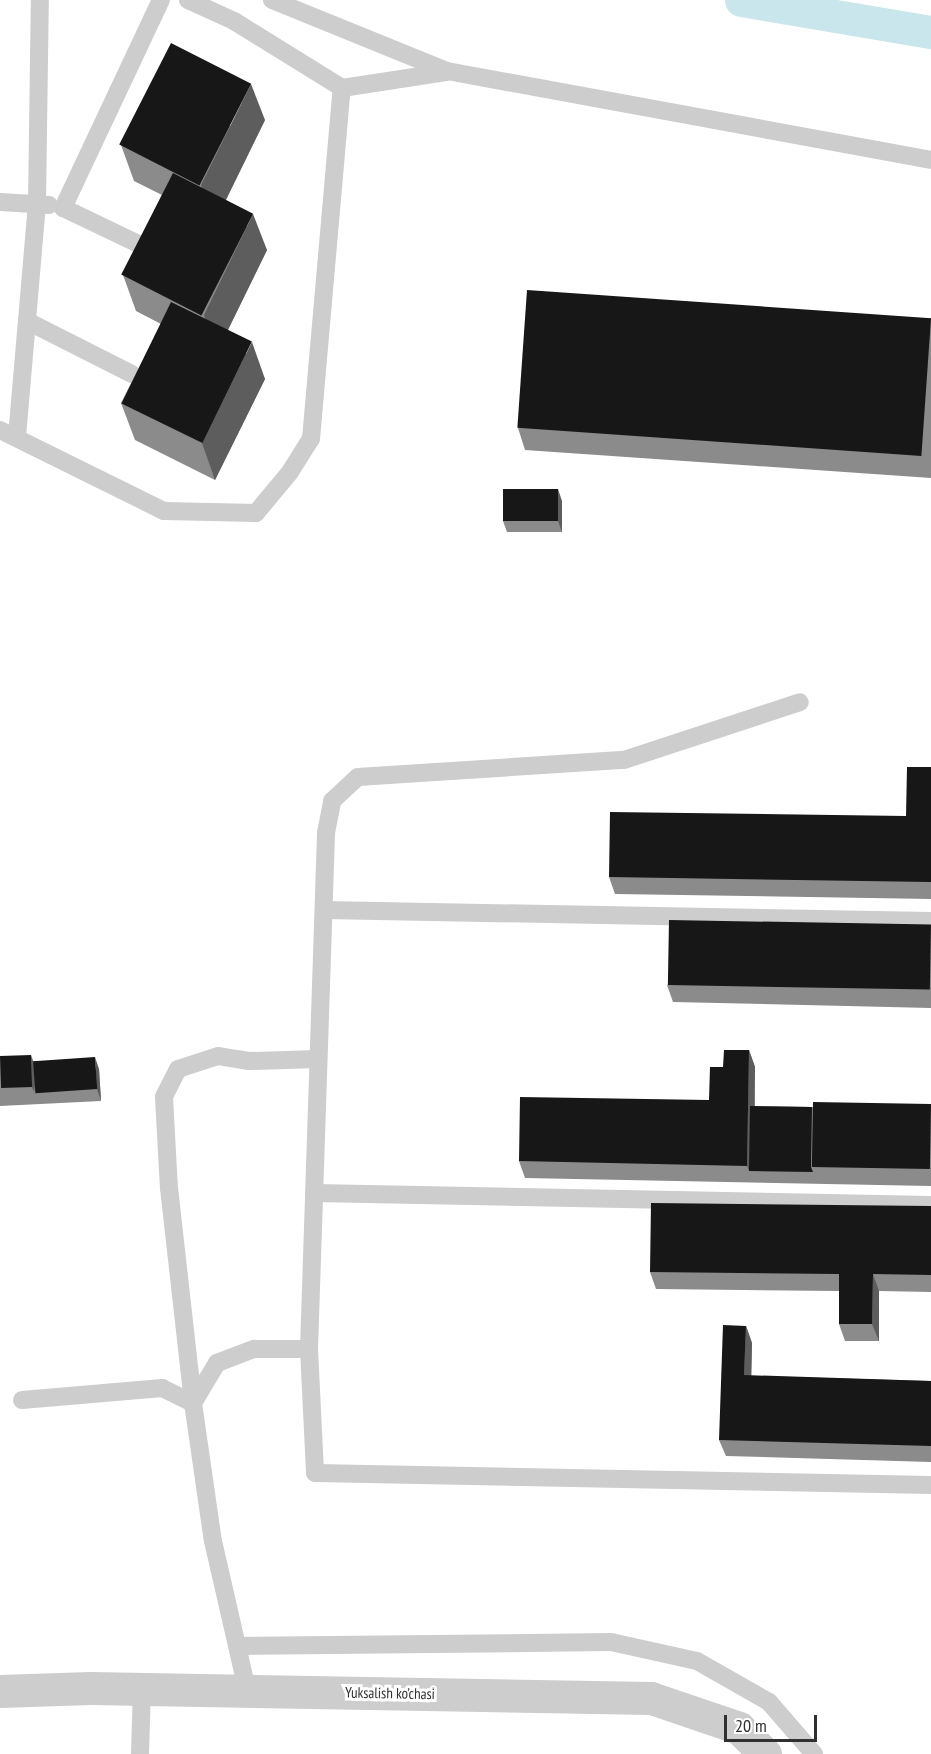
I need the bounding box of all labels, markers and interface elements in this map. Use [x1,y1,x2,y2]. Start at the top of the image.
street label: Yuksalish ko’chasi [345,1683,435,1703]
scale bar [727,1703,820,1741]
text: 20 m [735,1714,767,1737]

